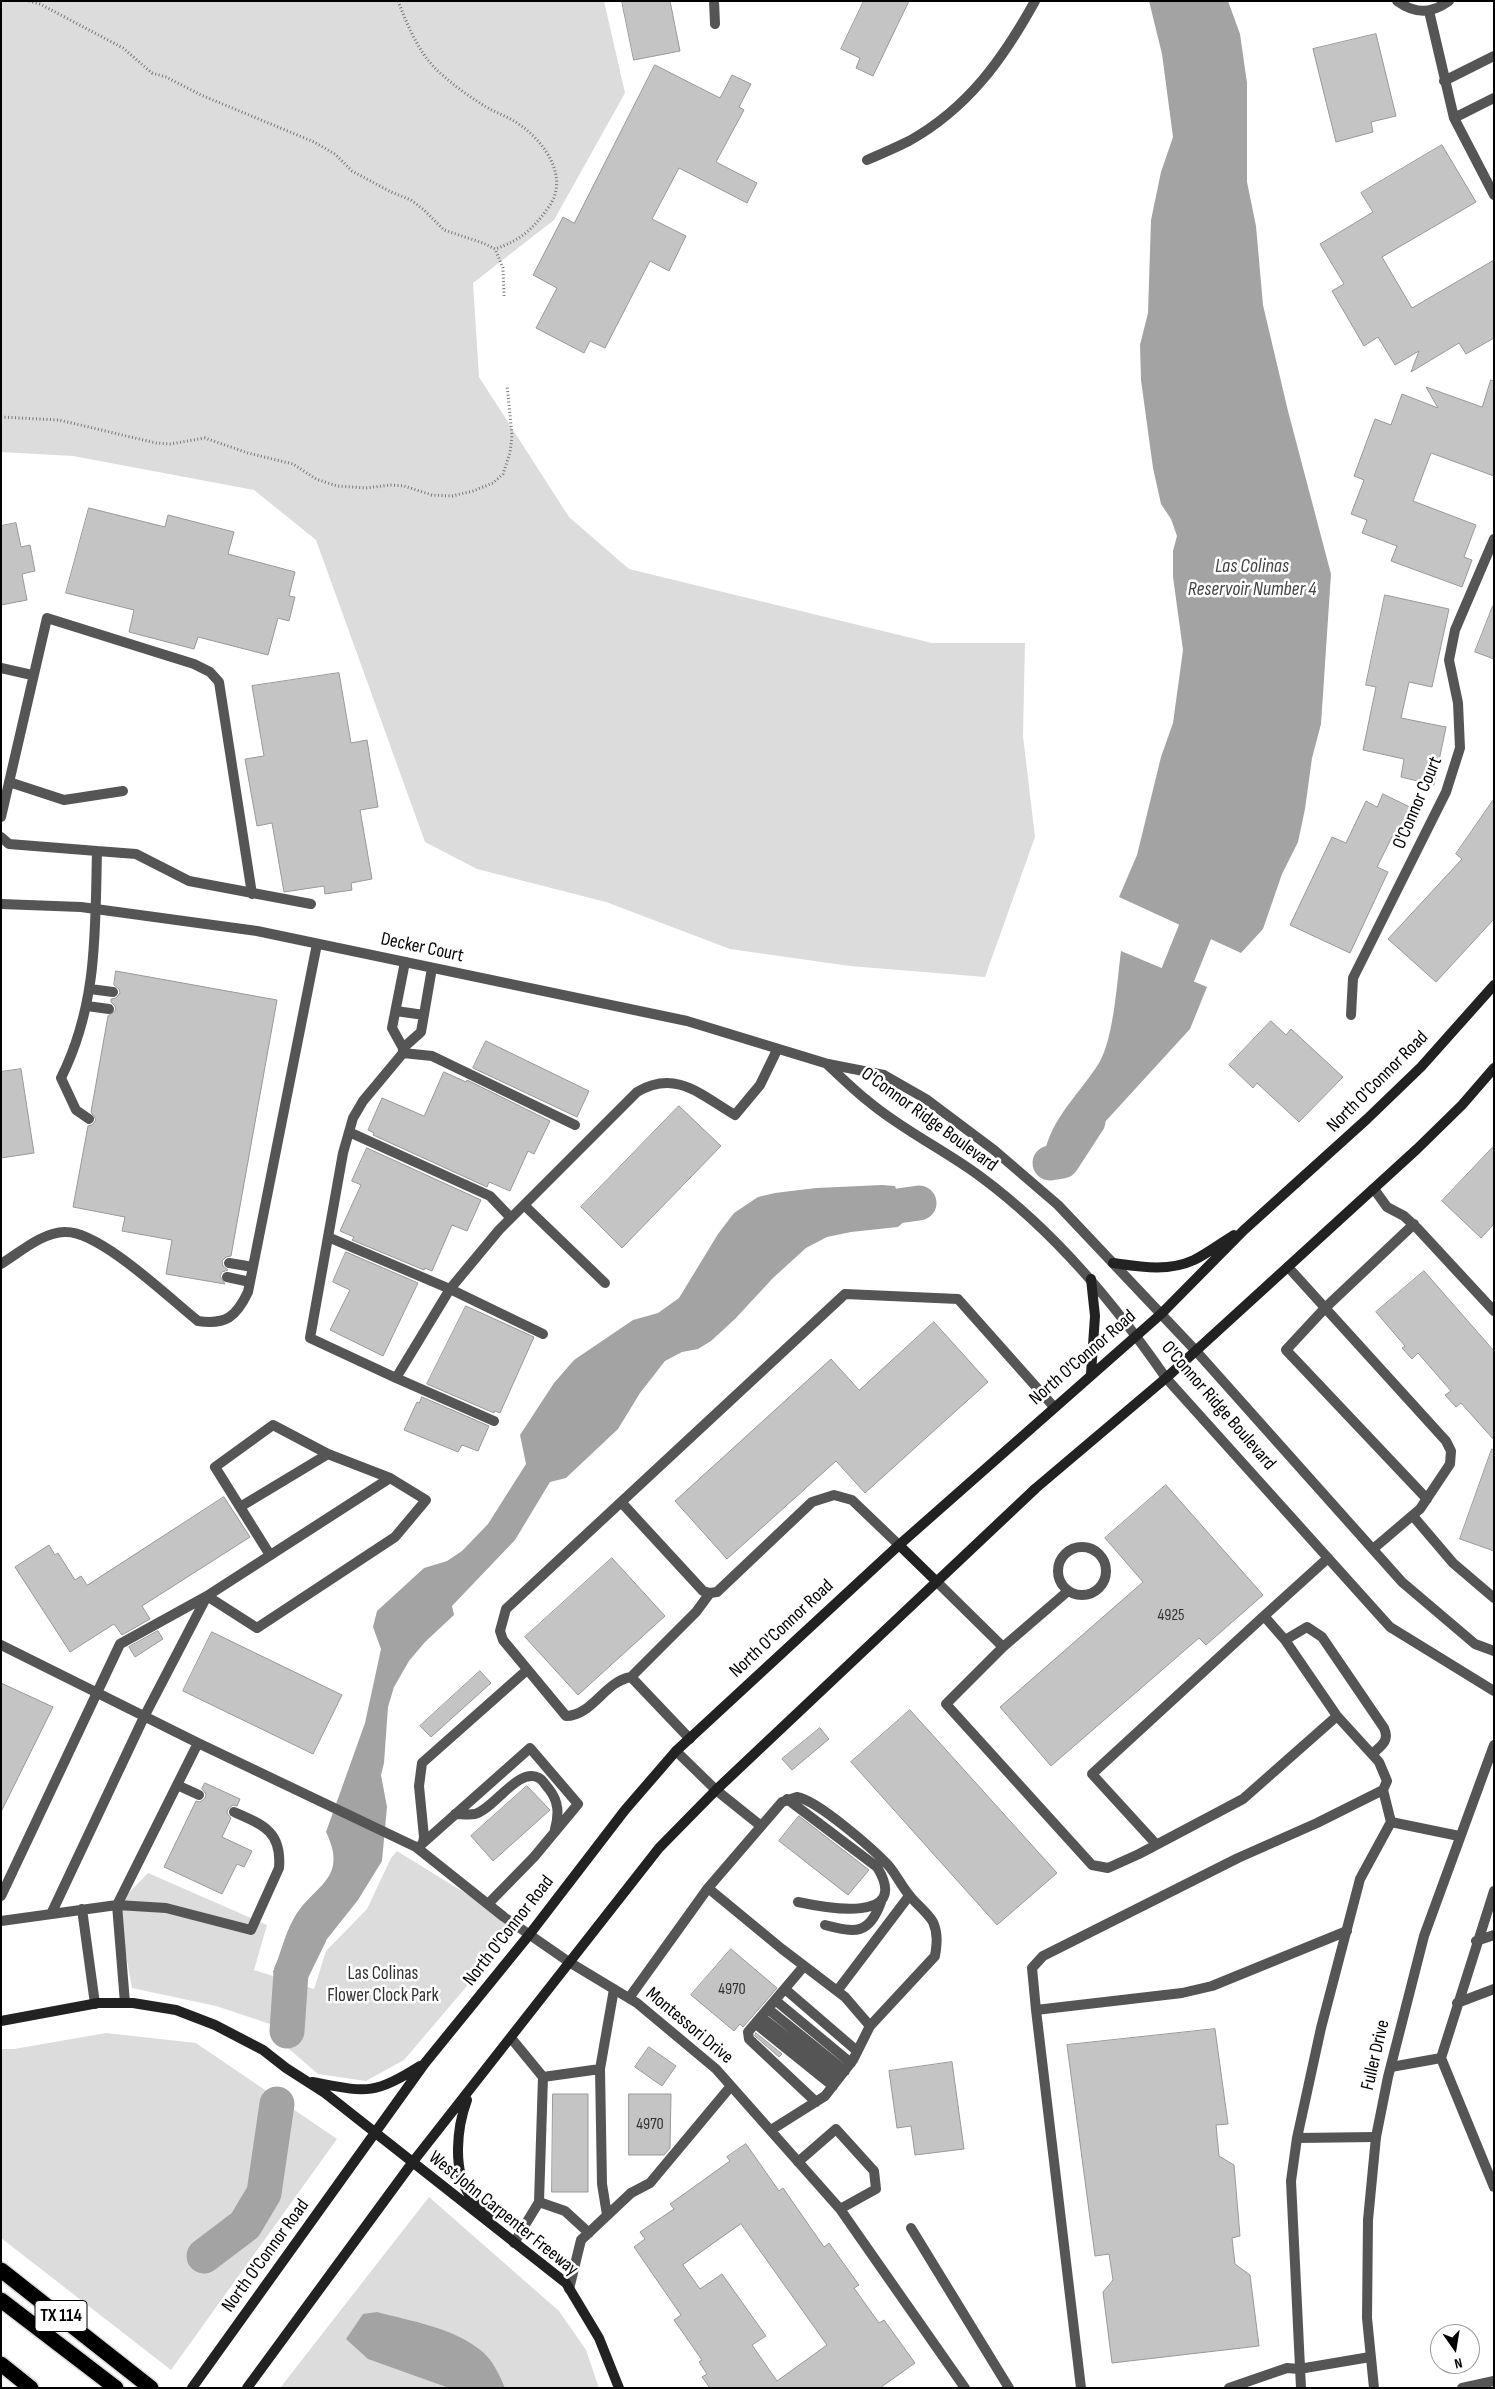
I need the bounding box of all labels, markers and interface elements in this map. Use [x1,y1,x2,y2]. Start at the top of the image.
water label: Las Colinas Reservoir Number 4 [1188,555,1316,602]
street label: O'Connor Court [1388,753,1448,853]
street label: Decker Court [379,928,465,968]
street label: North O'Connor Road [1323,1027,1433,1137]
street label: O'Connor Ridge Boulevard [856,1063,1002,1177]
street label: North O'Connor Road [1025,1306,1141,1410]
street label: O'Connor Ridge Boulevard [1156,1337,1280,1475]
street label: North O'Connor Road [725,1575,839,1683]
house number: 4925 [1158,1606,1184,1626]
street label: North O'Connor Road [459,1871,559,1991]
park label: Las Colinas Flower Clock Park [327,1963,439,2007]
house number: 4970 [718,1980,746,2000]
street label: Montessori Drive [641,1983,737,2069]
street label: Fuller Drive [1357,2018,1395,2092]
house number: 4970 [636,2115,664,2135]
street label: West John Carpenter Freeway [424,2147,582,2281]
street label: North O'Connor Road [217,2195,315,2317]
road number: TX 114 [35,2300,87,2332]
north arrow [1430,2324,1480,2374]
text: N [1453,2354,1464,2372]

